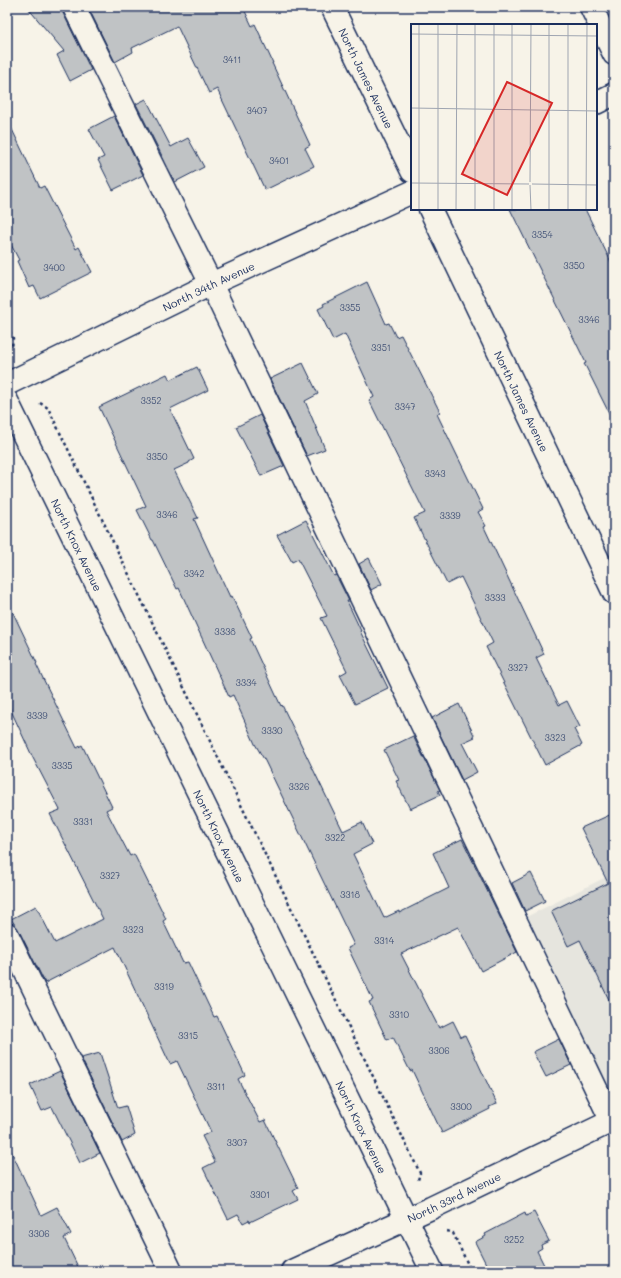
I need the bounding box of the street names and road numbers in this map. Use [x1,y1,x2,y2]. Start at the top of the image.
street label: North James Avenue [336,25,398,131]
street label: North 34th Avenue [160,258,257,314]
street label: North James Avenue [491,348,553,454]
street label: North Knox Avenue [48,496,106,594]
street label: North Knox Avenue [190,787,249,885]
street label: North Knox Avenue [333,1078,391,1176]
street label: North 33rd Avenue [405,1168,503,1225]

